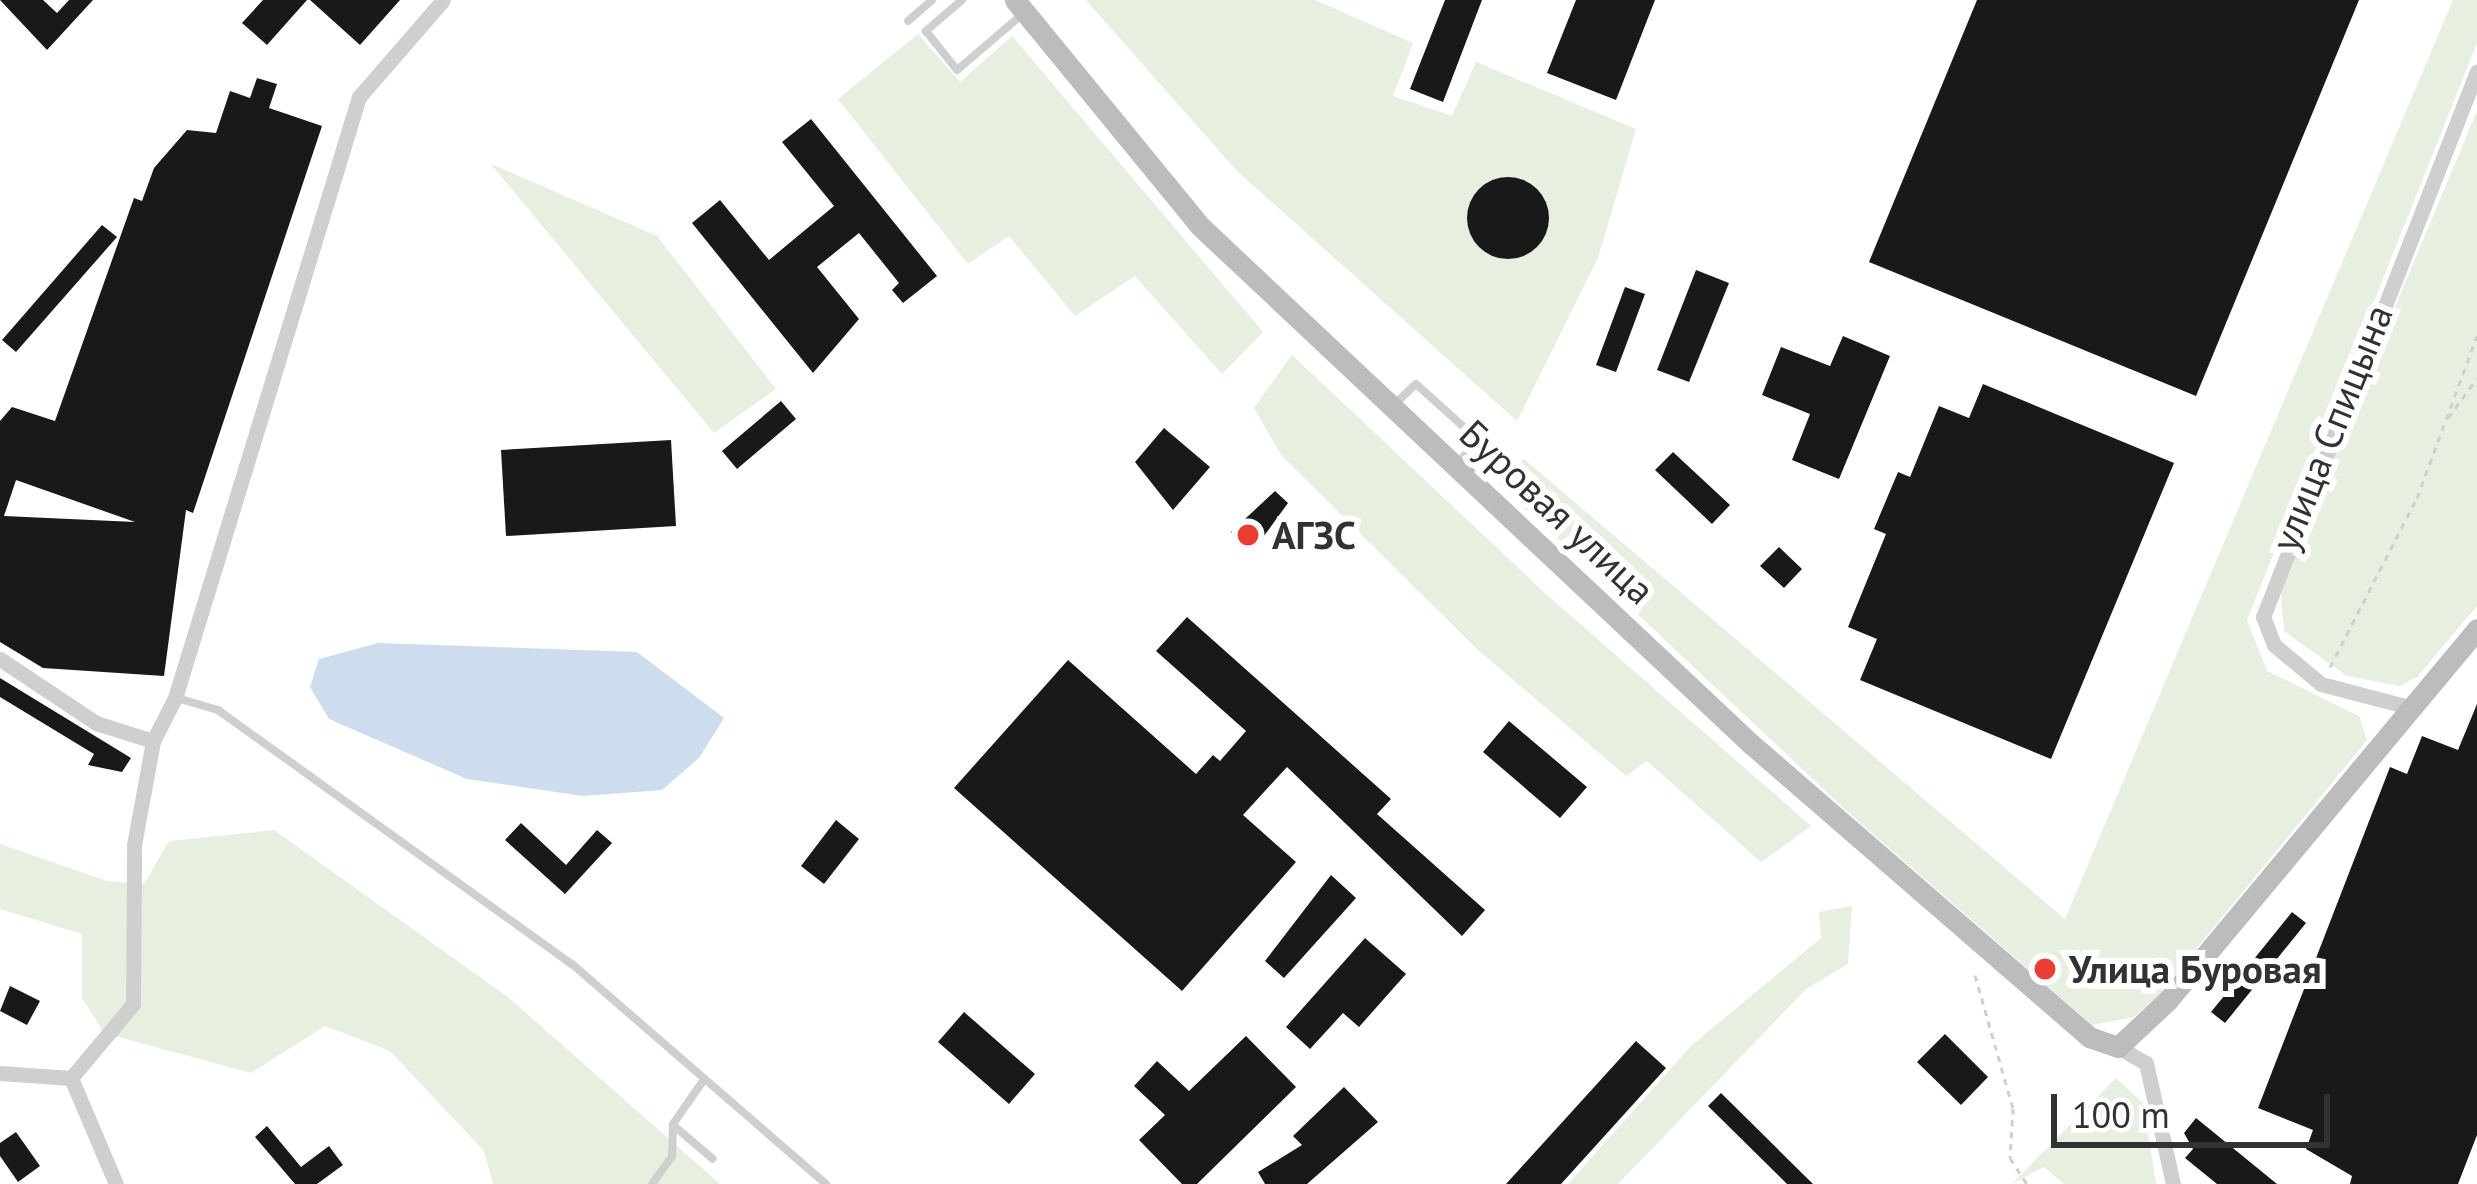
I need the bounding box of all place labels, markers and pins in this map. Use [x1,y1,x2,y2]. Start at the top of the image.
place label: АГЗС [1272,512,1356,558]
marker: АГЗС [1235,522,1261,548]
place label: Улица Буровая [2069,946,2322,992]
marker: Улица Буровая [2032,956,2058,982]

